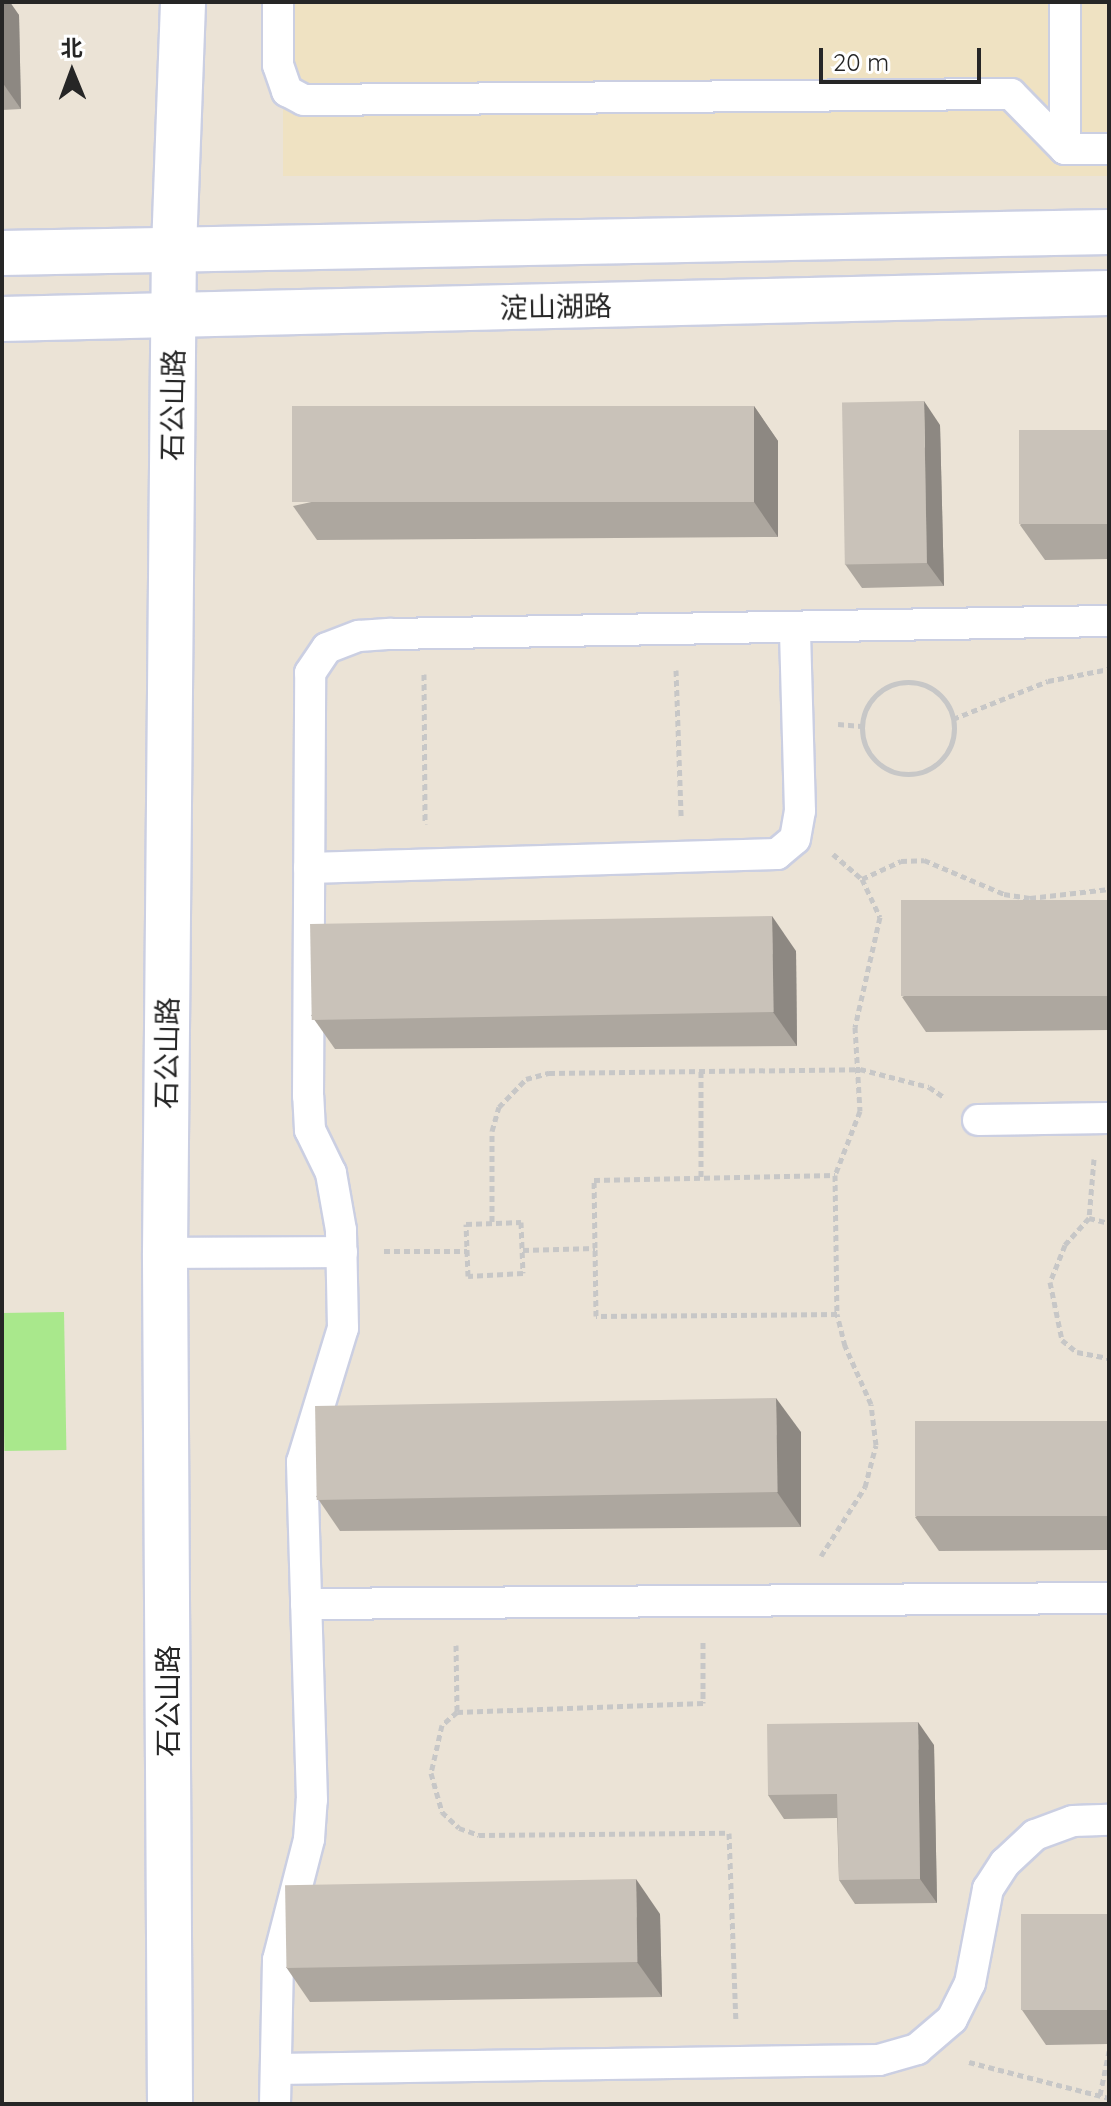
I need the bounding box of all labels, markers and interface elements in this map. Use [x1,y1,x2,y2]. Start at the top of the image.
north arrow [32,32,112,112]
scale bar [823,32,985,82]
text: 北 [60,34,83,62]
text: 20 m [833,47,889,77]
street label: 淀山湖路 [500,289,612,325]
street label: 石公山路 [155,349,191,461]
street label: 石公山路 [149,997,185,1109]
street label: 石公山路 [151,1645,185,1757]

